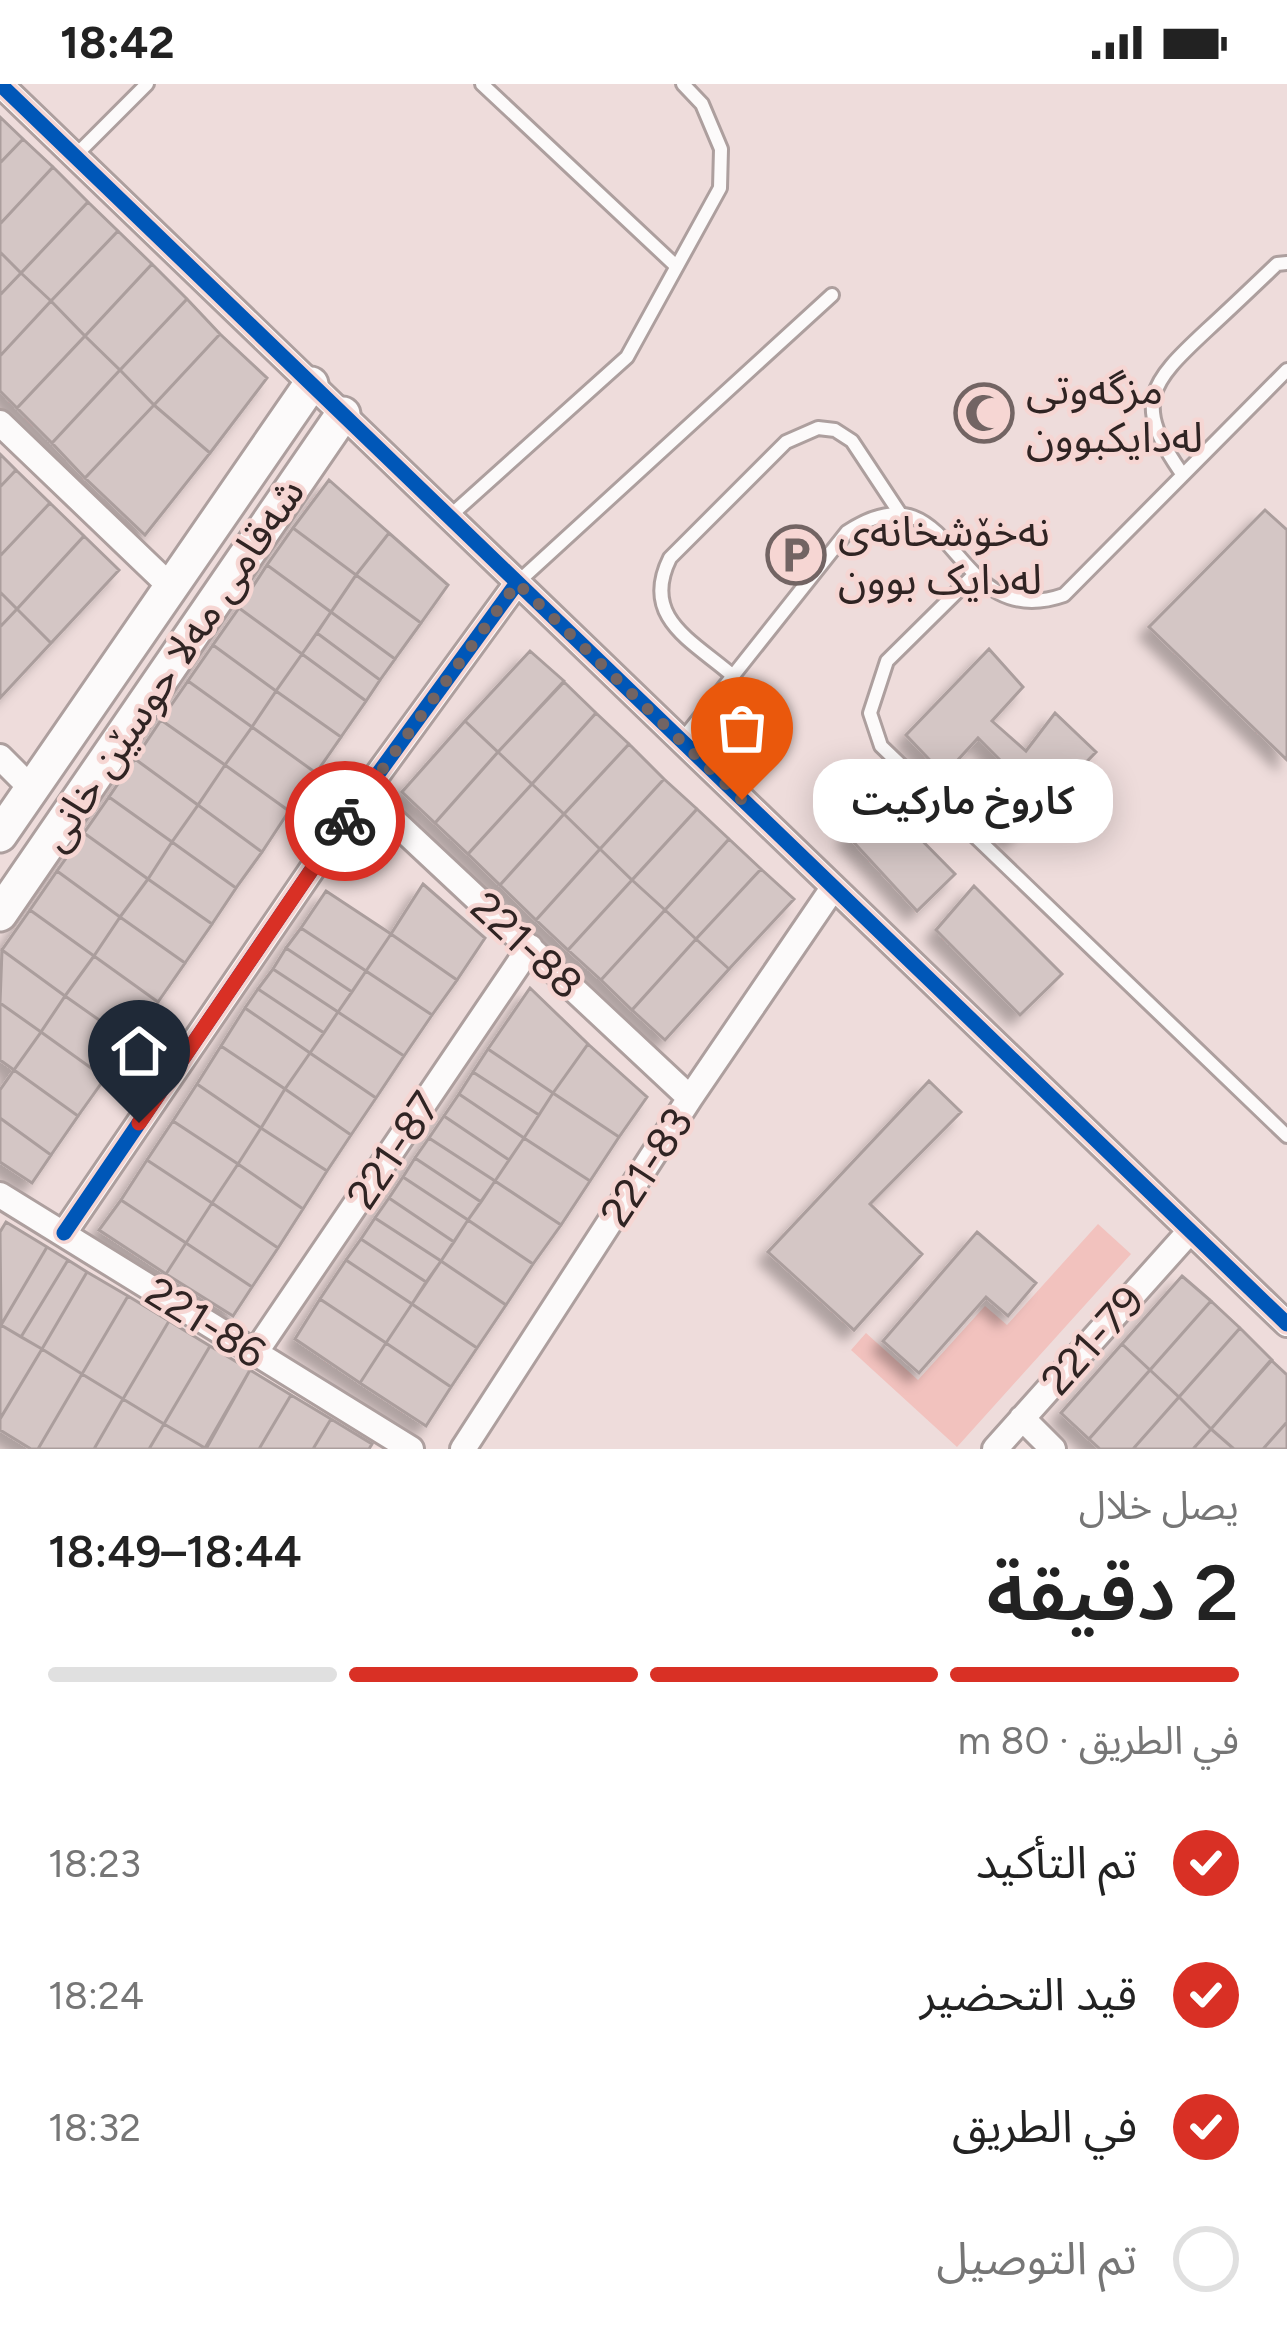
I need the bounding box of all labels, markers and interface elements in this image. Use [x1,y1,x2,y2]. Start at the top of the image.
text: 18:42 [60,15,175,69]
place label: مزگەوتی لەدایکبوون [1026,364,1203,463]
mosque icon: مزگەوتی لەدایکبوون [953,382,1015,444]
street label: شەقامی مەلا حوسێن خانی [28,468,315,860]
place label: نەخۆشخانەی لەدایک بوون [838,506,1050,605]
parking icon: نەخۆشخانەی لەدایک بوون [765,524,827,586]
pin [691,677,793,800]
icon: bag [709,695,775,761]
callout: كاروخ ماركیت [814,758,1114,842]
courier [285,761,405,881]
text: كاروخ ماركیت [852,777,1074,824]
icon: bike [312,788,378,854]
street label: 221-88 [460,881,593,1010]
pin [88,1000,190,1123]
icon: home [106,1018,172,1084]
street label: 221-87 [336,1082,451,1218]
street label: 221-83 [590,1099,703,1236]
street label: 221-86 [137,1266,275,1379]
street label: 221-79 [1031,1276,1154,1405]
text: يصل خلال [1079,1482,1239,1529]
text: 18:44–18:49 [48,1524,302,1578]
text: 2 دقيقة [986,1546,1239,1640]
text: في الطريق · 80 m [958,1717,1239,1764]
icon: check [1173,1830,1239,1896]
text: تم التأكيد [976,1835,1137,1889]
text: 18:23 [48,1840,141,1887]
icon: check [1173,1962,1239,2028]
text: قيد التحضير [920,1967,1137,2021]
text: 18:24 [48,1972,144,2019]
icon: check [1173,2094,1239,2160]
text: في الطريق [952,2099,1137,2153]
text: 18:32 [48,2104,141,2151]
text: تم التوصيل [936,2231,1137,2285]

